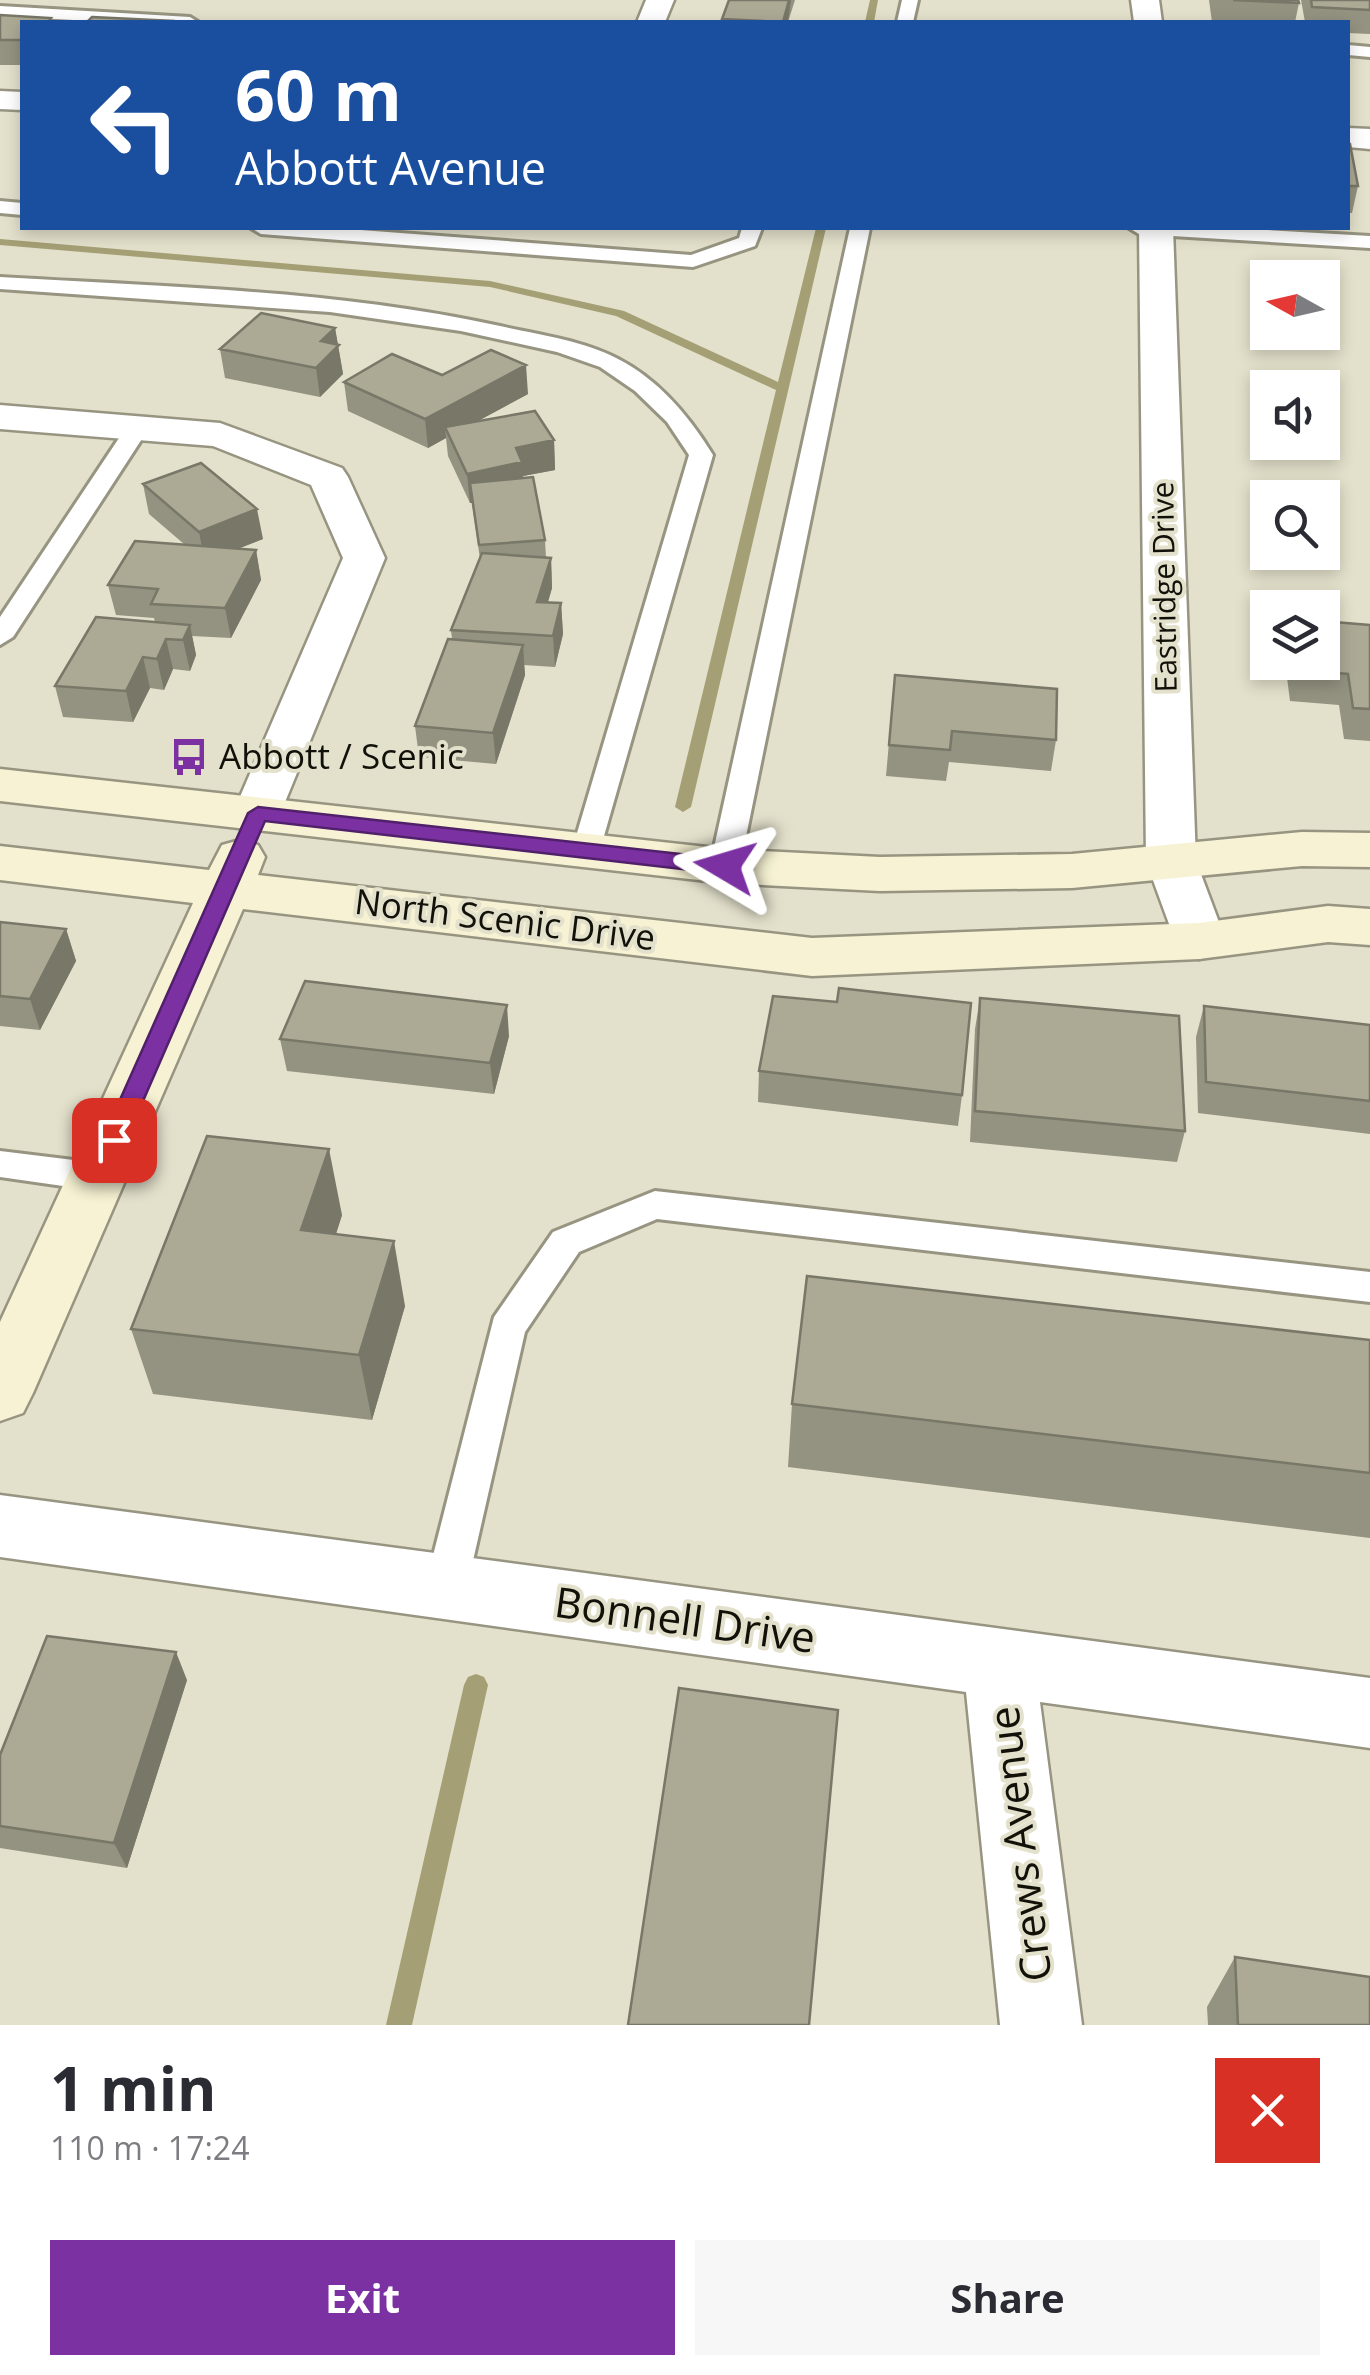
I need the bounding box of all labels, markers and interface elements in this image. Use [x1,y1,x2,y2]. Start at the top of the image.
text: 60 m [235,46,402,142]
icon: left [70,60,200,190]
text: Abbott Avenue [235,137,546,198]
north arrow [1250,260,1340,350]
map controls [1250,260,1340,680]
button: sound [1250,370,1340,460]
button: search [1250,480,1340,570]
street label: Eastridge Drive [1141,481,1186,693]
button: layers [1250,590,1340,680]
place label: Abbott / Scenic [219,732,464,779]
bus stop icon: Abbott / Scenic [168,736,210,778]
position arrow [673,814,777,918]
street label: North Scenic Drive [352,877,658,960]
pin [72,1098,157,1183]
icon: arrive [87,1113,142,1168]
street label: Bonnell Drive [551,1572,819,1665]
street label: Crews Avenue [973,1703,1064,1985]
text: 1 min [50,2047,217,2129]
button: close [1215,2058,1320,2163]
text: 110 m · 17:24 [50,2126,249,2169]
button: Exit [50,2240,675,2355]
button: Share [695,2240,1320,2355]

